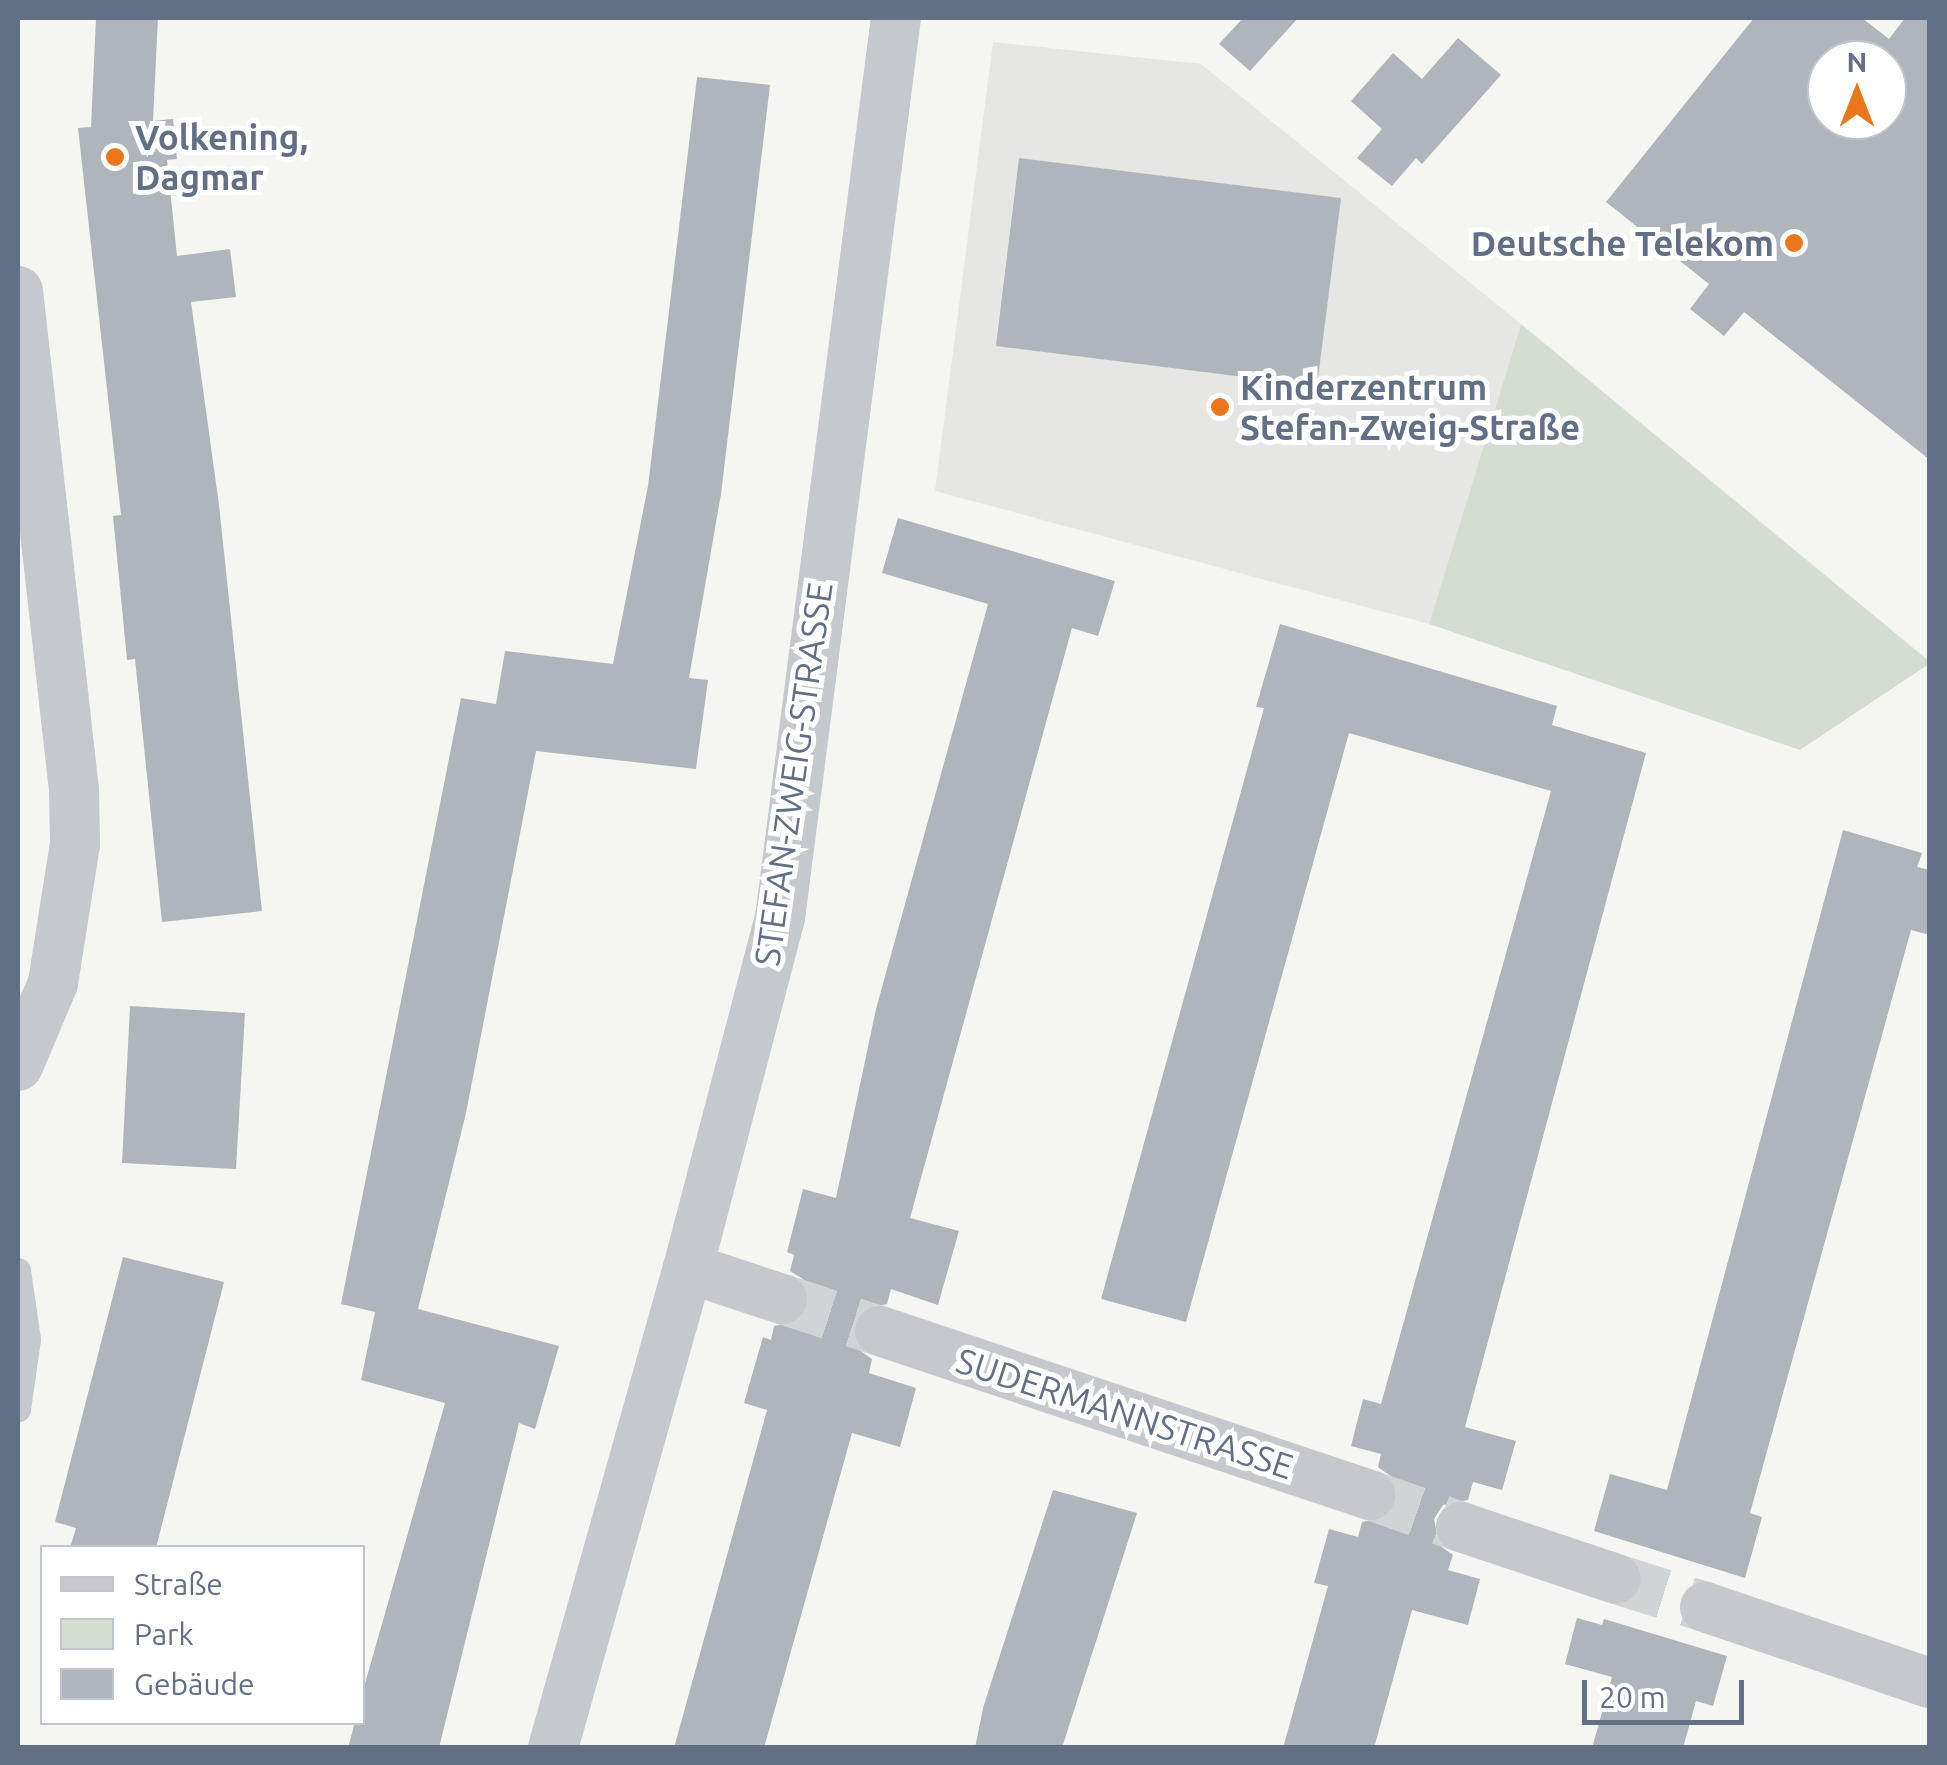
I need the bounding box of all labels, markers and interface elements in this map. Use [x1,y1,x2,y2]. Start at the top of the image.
north arrow [1807,40,1907,140]
text: N [1847,46,1867,77]
place label: Volkening, Dagmar [135,116,308,198]
marker: Volkening, Dagmar [104,146,126,168]
place label: Deutsche Telekom [1471,222,1774,264]
marker: Deutsche Telekom [1783,232,1805,254]
place label: Kinderzentrum Stefan-Zweig-Straße [1240,366,1580,448]
marker: Kinderzentrum Stefan-Zweig-Straße [1209,396,1231,418]
street label: STEFAN-ZWEIG-STRASSE [745,580,841,968]
street label: SUDERMANNSTRASSE [951,1339,1299,1487]
legend [40,1545,365,1725]
text: Straße [134,1567,223,1601]
text: Park [134,1617,194,1651]
scale bar [1587,1660,1750,1722]
text: Gebäude [134,1667,255,1701]
text: 20 m [1599,1680,1666,1714]

